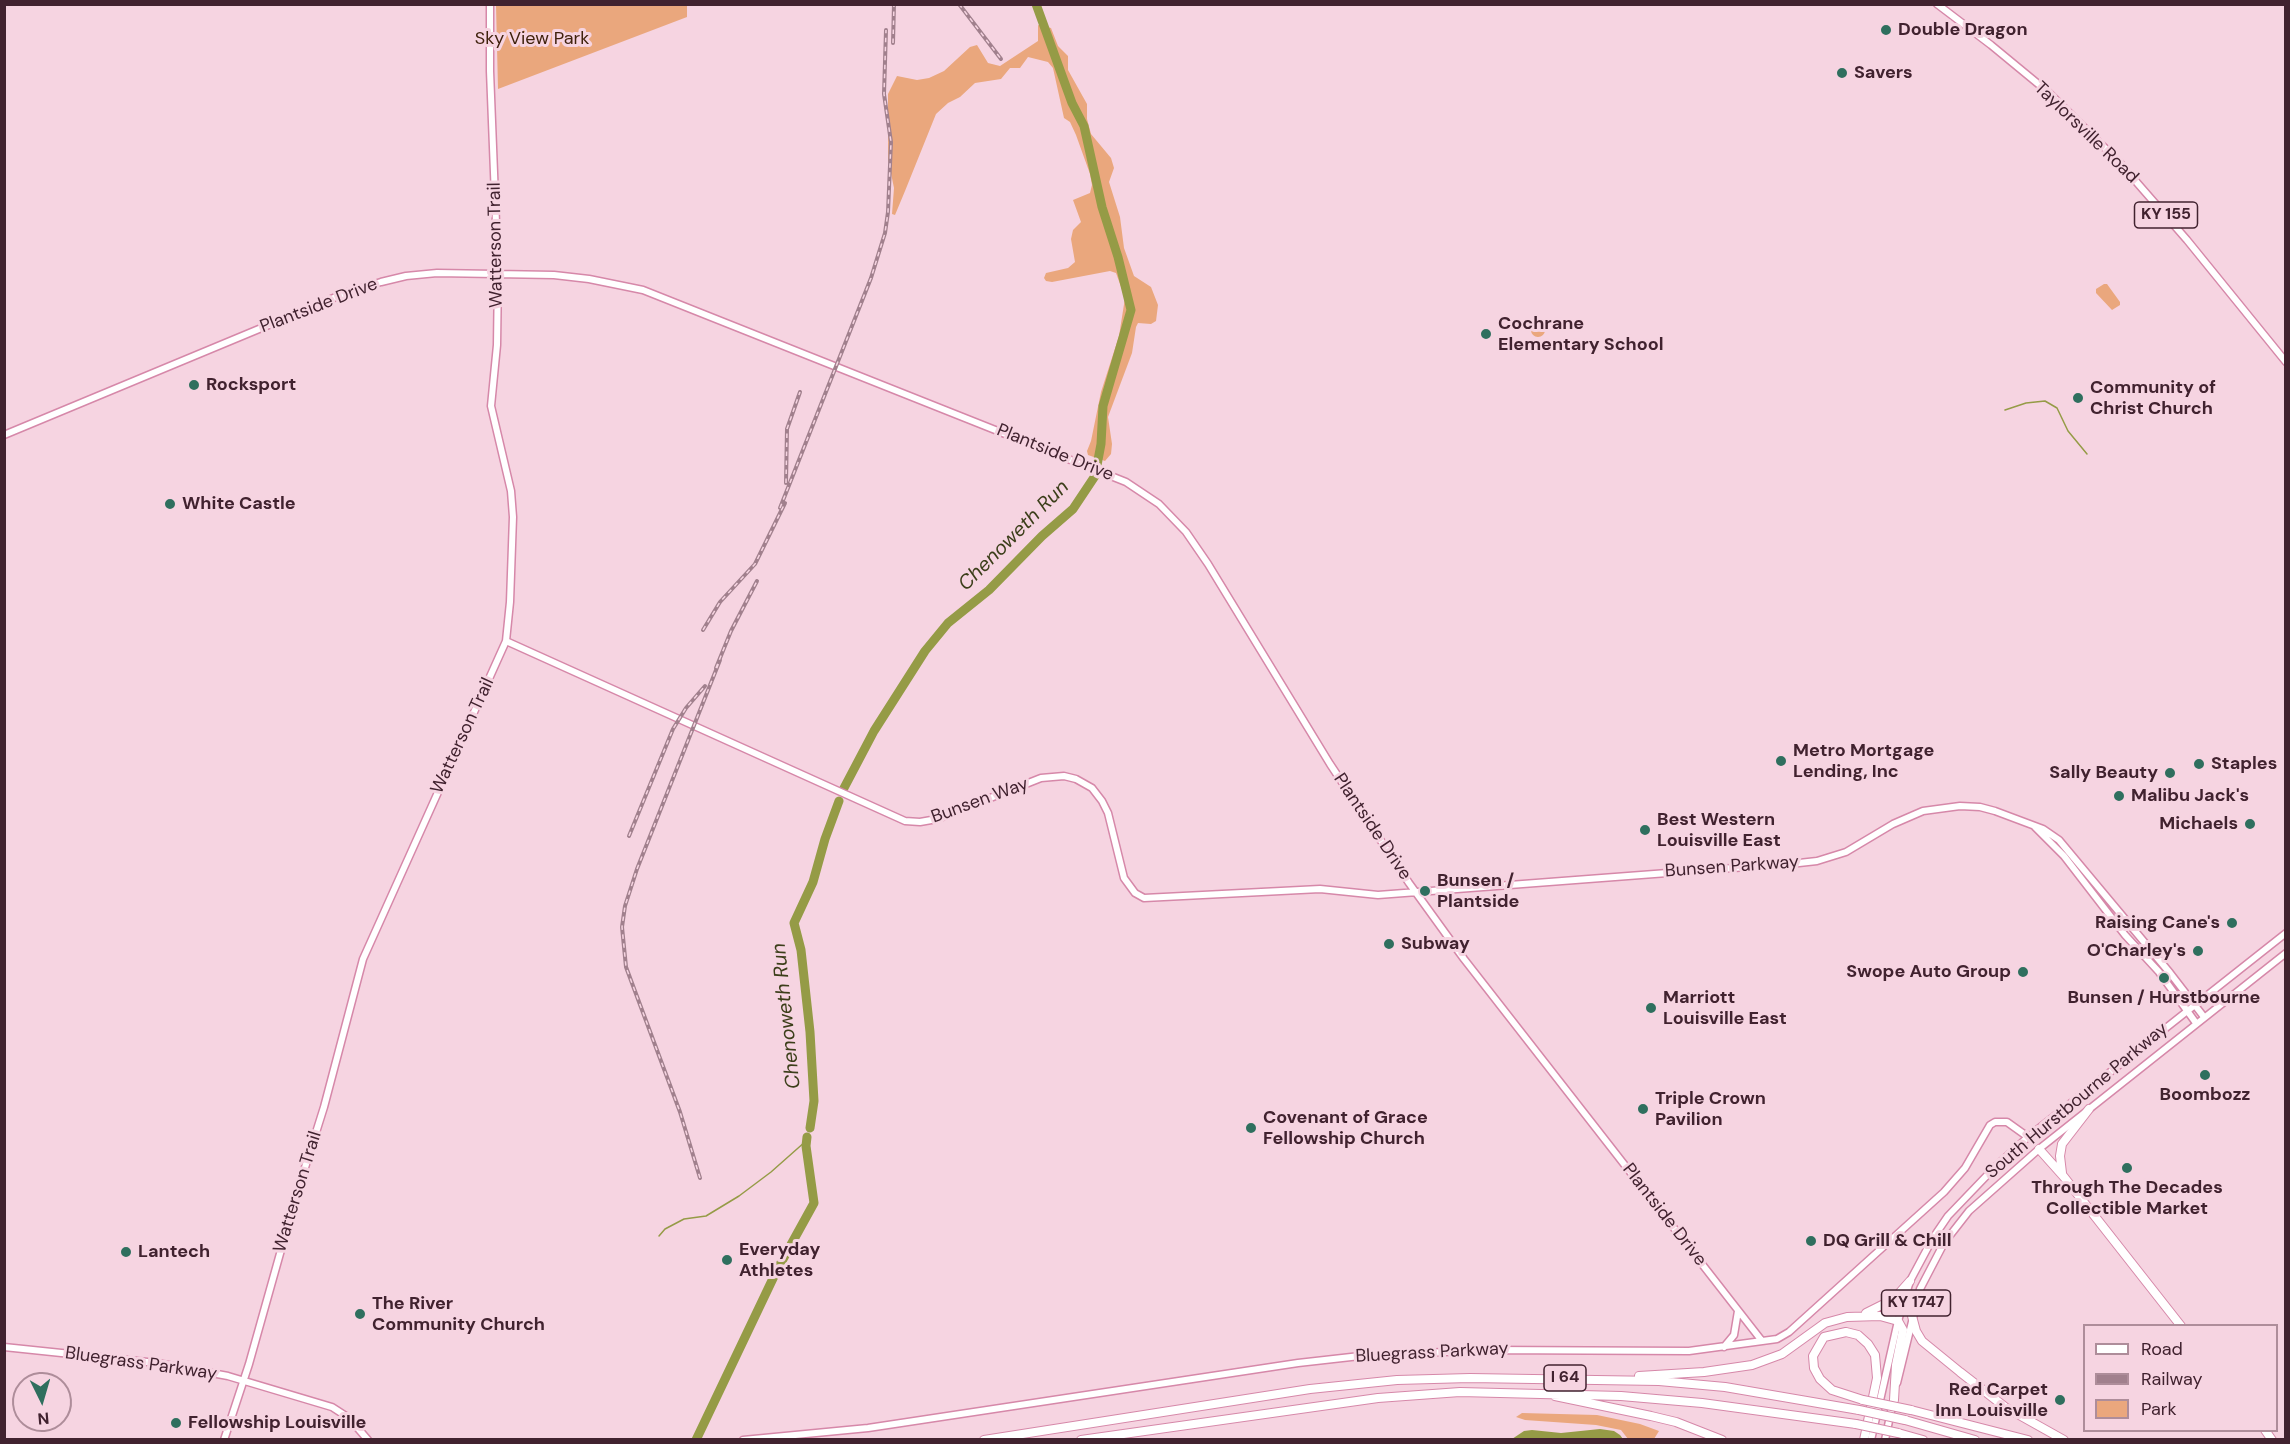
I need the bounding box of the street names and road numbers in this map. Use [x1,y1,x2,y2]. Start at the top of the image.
street label: Taylorsville Road [2029,78,2143,188]
street label: Watterson Trail [484,182,508,308]
road number: KY 155 [2134,202,2198,228]
street label: Plantside Drive [257,274,381,338]
street label: Plantside Drive [994,420,1116,486]
street label: Watterson Trail [427,675,499,797]
street label: Plantside Drive [1328,770,1416,884]
street label: Bunsen Way [928,773,1032,829]
street label: Bunsen Parkway [1664,852,1800,882]
street label: South Hurstbourne Parkway [1981,1018,2173,1184]
street label: Watterson Trail [269,1129,327,1255]
street label: Plantside Drive [1617,1160,1711,1270]
road number: KY 1747 [1882,1290,1950,1316]
street label: Bluegrass Parkway [1355,1338,1509,1368]
street label: Bluegrass Parkway [64,1343,218,1385]
road number: I 64 [1544,1365,1586,1391]

